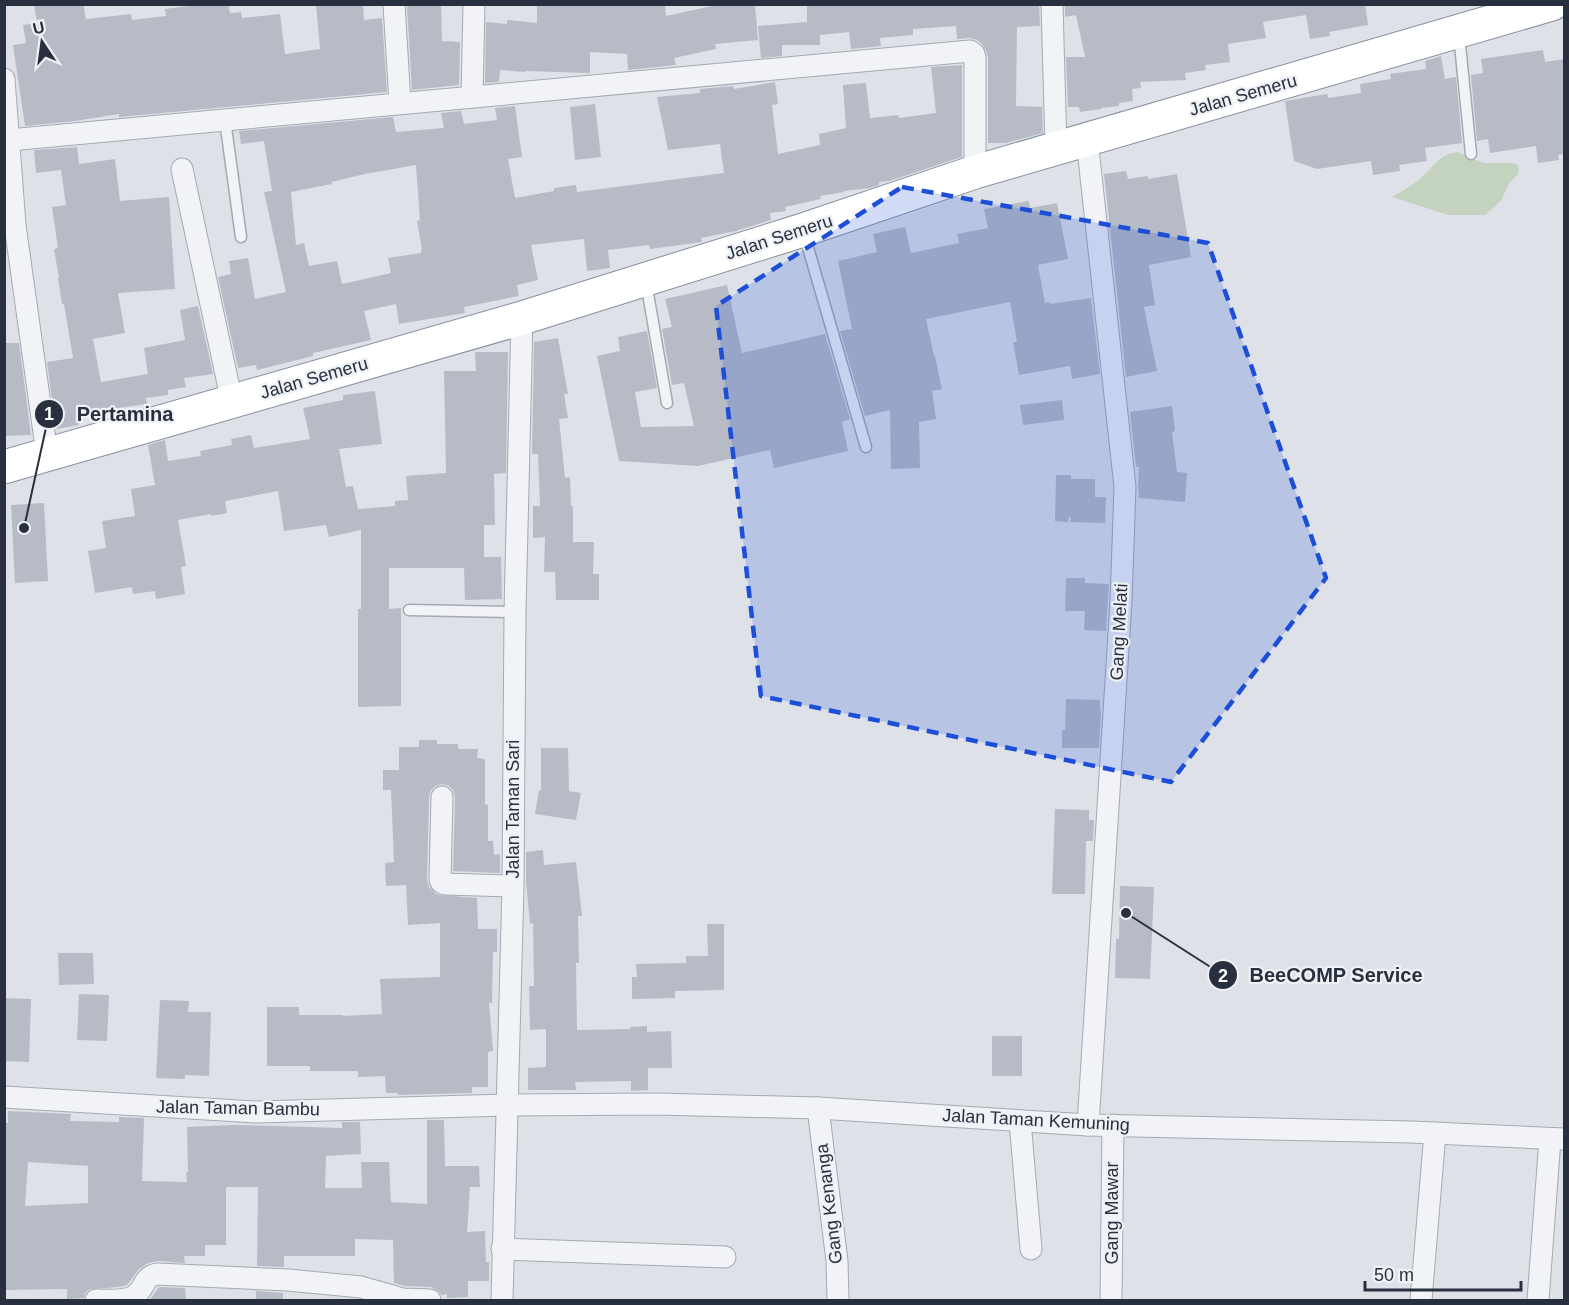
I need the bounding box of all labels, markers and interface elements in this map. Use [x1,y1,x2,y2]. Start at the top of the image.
north arrow [12,12,72,72]
text: U [31,18,46,37]
street label: Jalan Semeru [1187,70,1299,120]
street label: Jalan Semeru [723,210,835,264]
street label: Jalan Semeru [258,353,370,403]
callout: Pertamina [34,395,185,433]
text: Pertamina [77,403,174,425]
text: 1 [44,404,54,424]
street label: Gang Melati [1106,583,1132,681]
street label: Jalan Taman Sari [503,740,523,878]
callout: BeeCOMP Service [1208,956,1435,994]
text: BeeCOMP Service [1249,964,1423,986]
text: 2 [1218,966,1228,986]
street label: Jalan Taman Bambu [156,1097,320,1119]
street label: Jalan Taman Kemuning [942,1105,1130,1135]
street label: Gang Kenanga [812,1142,846,1265]
street label: Gang Mawar [1102,1161,1122,1265]
scale bar [1365,1254,1521,1292]
text: 50 m [1374,1265,1414,1285]

